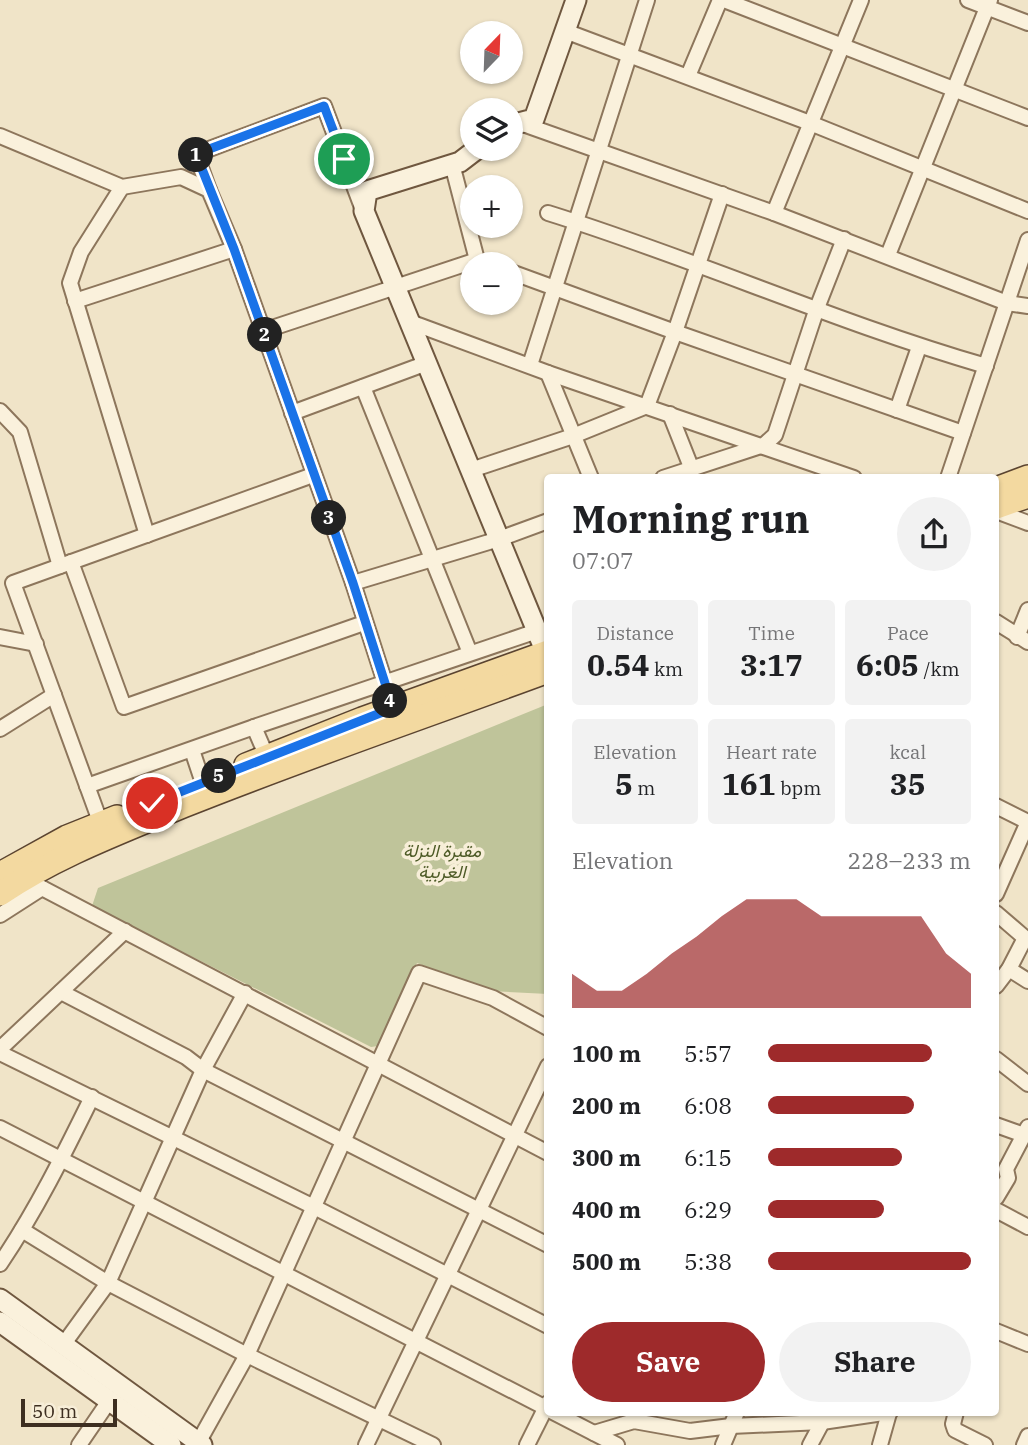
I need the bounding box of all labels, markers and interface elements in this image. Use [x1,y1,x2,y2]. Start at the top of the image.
north arrow [460,21,523,84]
map controls [460,21,523,315]
button: layers [460,98,523,161]
pin [314,129,374,189]
pin: 1 [178,138,214,172]
icon: arrive [325,140,363,178]
text: 1 [190,142,201,166]
button: + [460,175,523,238]
button: − [460,252,523,315]
pin: 2 [247,318,282,352]
text: 2 [259,322,270,346]
text: Morning run [572,494,810,543]
button: share [897,497,971,571]
pin: 3 [312,500,346,536]
text: 3 [323,505,334,529]
text: 07:07 [572,545,634,575]
text: Distance [596,621,674,645]
text: Time [748,621,795,645]
text: Pace [887,621,929,645]
text: 0.54 [587,645,650,684]
text: 3:17 [740,645,803,684]
text: 6:05 [856,645,919,684]
text: km [650,657,683,681]
text: /km [919,657,960,681]
pin: 4 [372,684,408,718]
text: 4 [384,688,395,712]
text: Elevation [593,740,677,764]
text: Heart rate [726,740,817,764]
text: kcal [890,740,926,764]
pin: 5 [202,758,236,794]
text: 5 [213,763,224,787]
text: 5 [615,764,633,803]
text: 161 [722,764,776,803]
text: 35 [890,764,926,803]
pin [122,773,182,833]
text: m [633,776,655,800]
text: bpm [776,776,821,800]
icon: check [133,784,171,822]
park label: مقبرة النزلة الغربية [403,839,481,883]
text: Elevation [572,845,673,875]
text: 228–233 m [847,845,971,875]
text: 100 m [572,1038,641,1068]
text: 5:57 [684,1038,732,1068]
text: 200 m [572,1090,641,1120]
text: 6:08 [684,1090,732,1120]
text: 300 m [572,1142,641,1172]
text: 6:15 [684,1142,732,1172]
text: 400 m [572,1194,641,1224]
text: 6:29 [684,1194,732,1224]
text: 500 m [572,1246,641,1276]
text: 5:38 [684,1246,732,1276]
button: Save [572,1322,765,1402]
button: Share [779,1322,971,1402]
scale bar [21,1396,117,1428]
text: 50 m [32,1399,77,1423]

